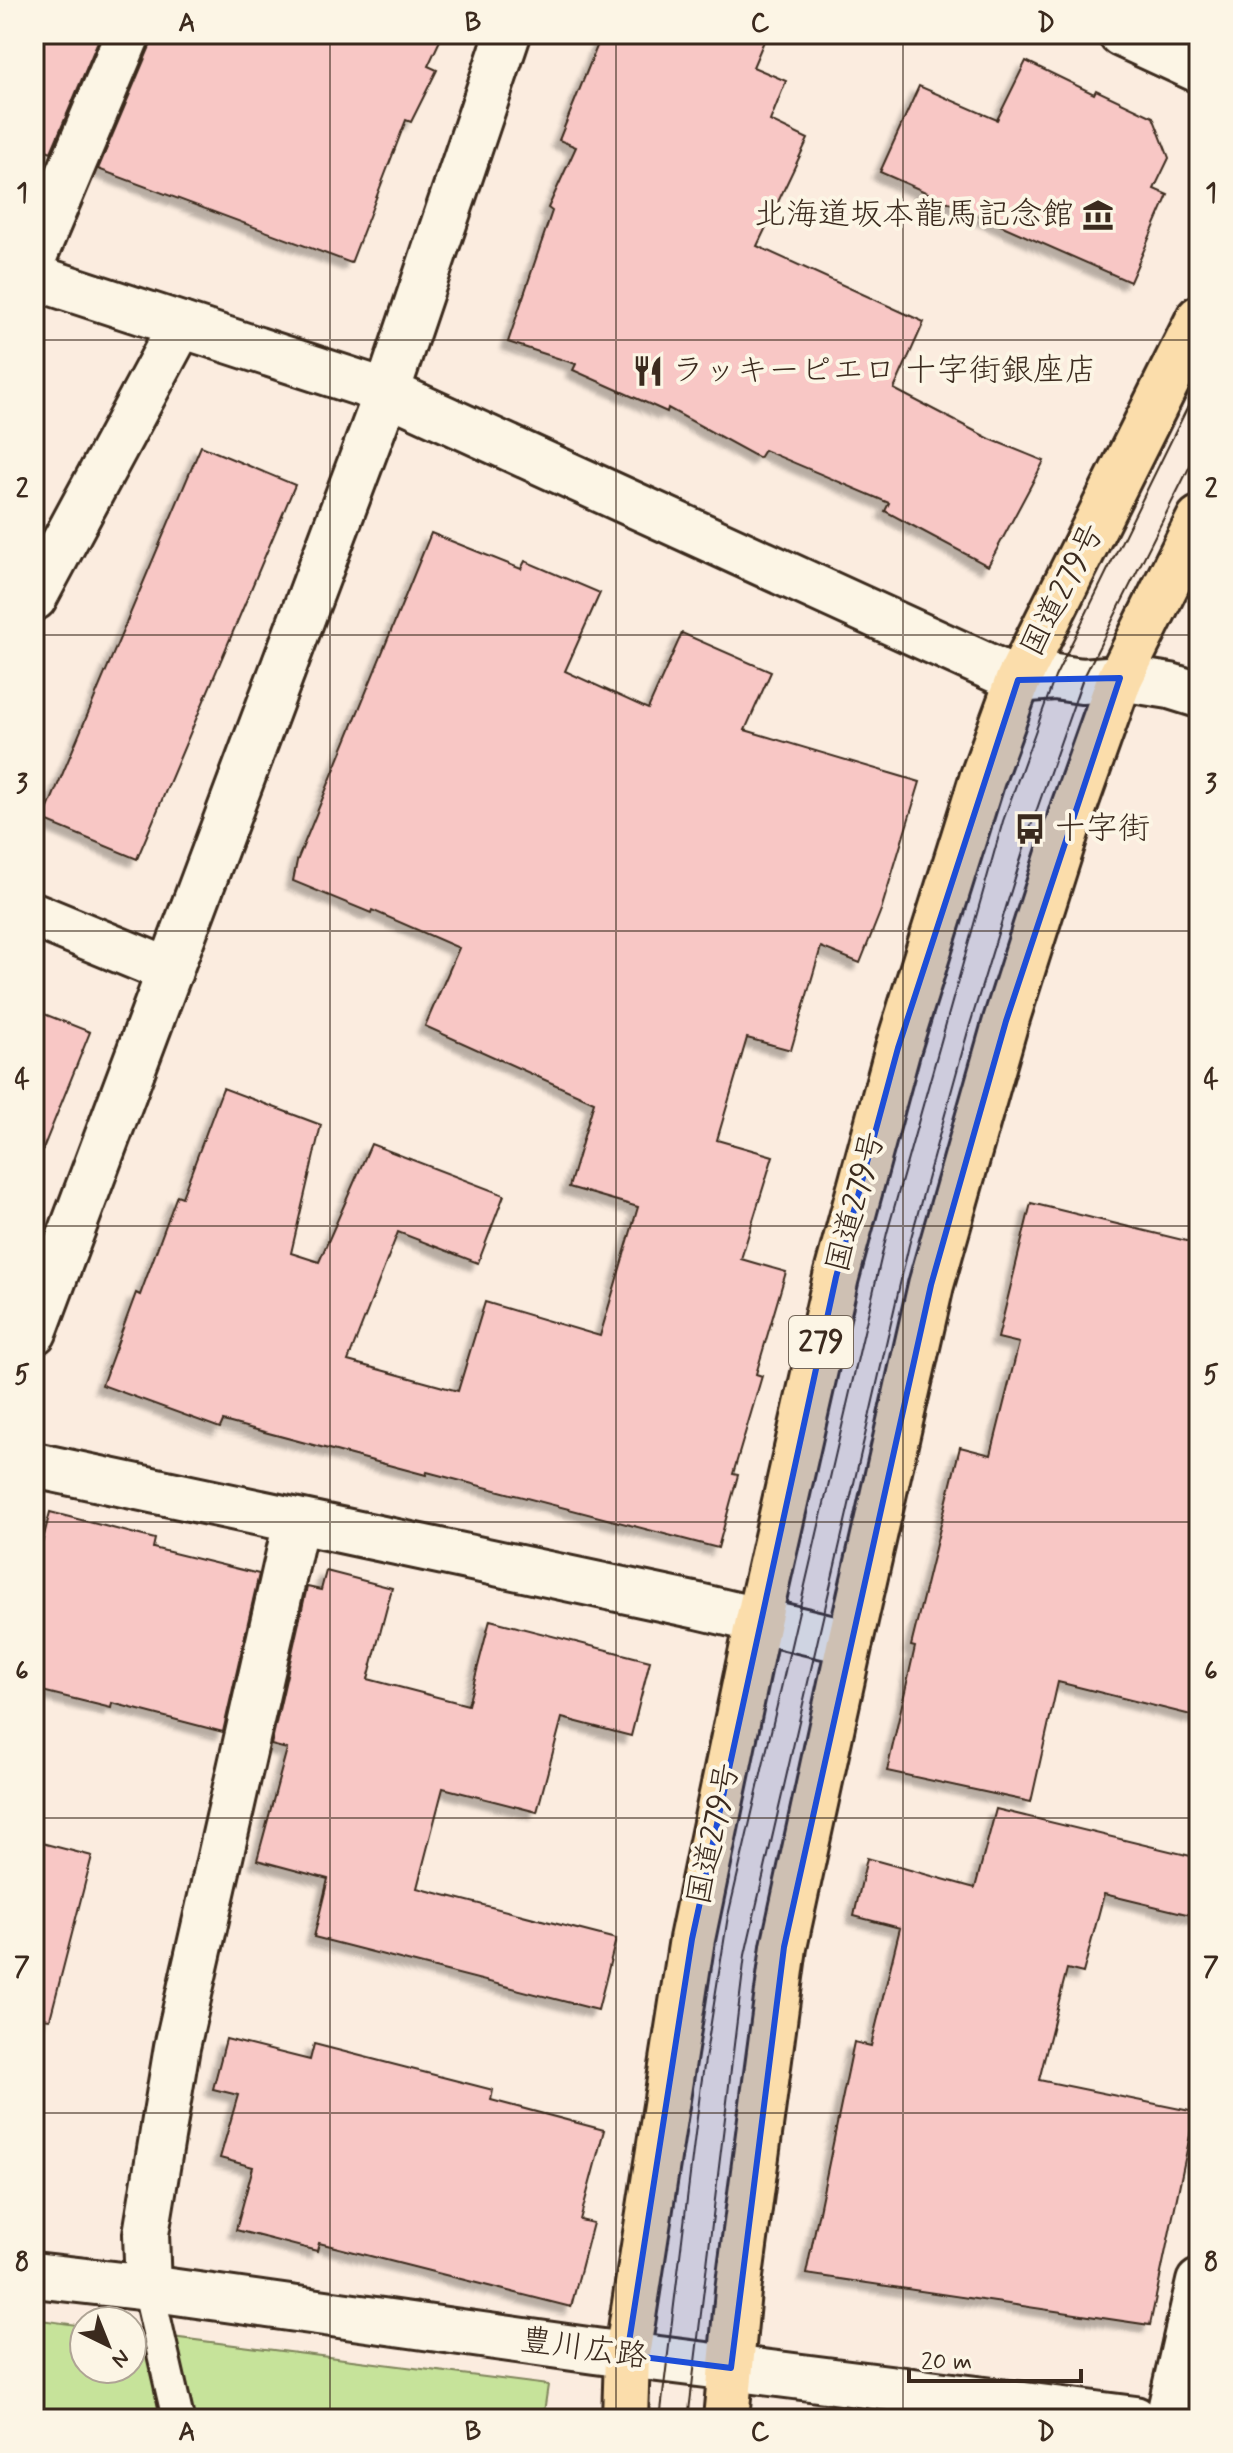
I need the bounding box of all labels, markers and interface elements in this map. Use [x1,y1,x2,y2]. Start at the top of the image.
text: A [178,7,196,41]
text: B [465,7,481,41]
text: C [751,7,770,41]
text: D [1037,7,1055,41]
text: 1 [16,177,28,211]
text: 1 [1205,177,1217,211]
place label: 北海道坂本龍馬記念館 [754,194,1074,236]
museum icon: 北海道坂本龍馬記念館 [1081,198,1115,232]
place label: ラッキーピエロ 十字街銀座店 [672,350,1097,392]
restaurant icon: ラッキーピエロ 十字街銀座店 [631,354,665,388]
text: 2 [16,473,29,507]
text: 2 [1205,473,1218,507]
street label: 国道279号 [1011,516,1115,664]
text: 3 [16,768,28,802]
text: 3 [1205,768,1217,802]
place label: 十字街 [1054,808,1150,850]
bus stop icon: 十字街 [1013,812,1047,846]
text: 4 [14,1064,30,1098]
text: 4 [1203,1064,1219,1098]
street label: 国道279号 [817,1127,895,1277]
road number: 279 [789,1316,853,1368]
text: 5 [14,1359,30,1393]
text: 5 [1203,1359,1219,1393]
text: 6 [15,1655,29,1689]
text: 6 [1204,1655,1218,1689]
street label: 国道279号 [678,1759,750,1909]
text: 7 [14,1951,30,1985]
text: 7 [1203,1951,1219,1985]
text: 8 [15,2246,29,2280]
text: 8 [1204,2246,1218,2280]
north arrow [68,2305,148,2385]
street label: 豊川広路 [518,2319,650,2379]
scale bar [909,2333,1081,2383]
text: N [105,2343,135,2373]
text: 20 m [921,2347,972,2378]
text: A [178,2416,196,2450]
text: B [465,2416,481,2450]
text: C [751,2416,770,2450]
text: D [1037,2416,1055,2450]

